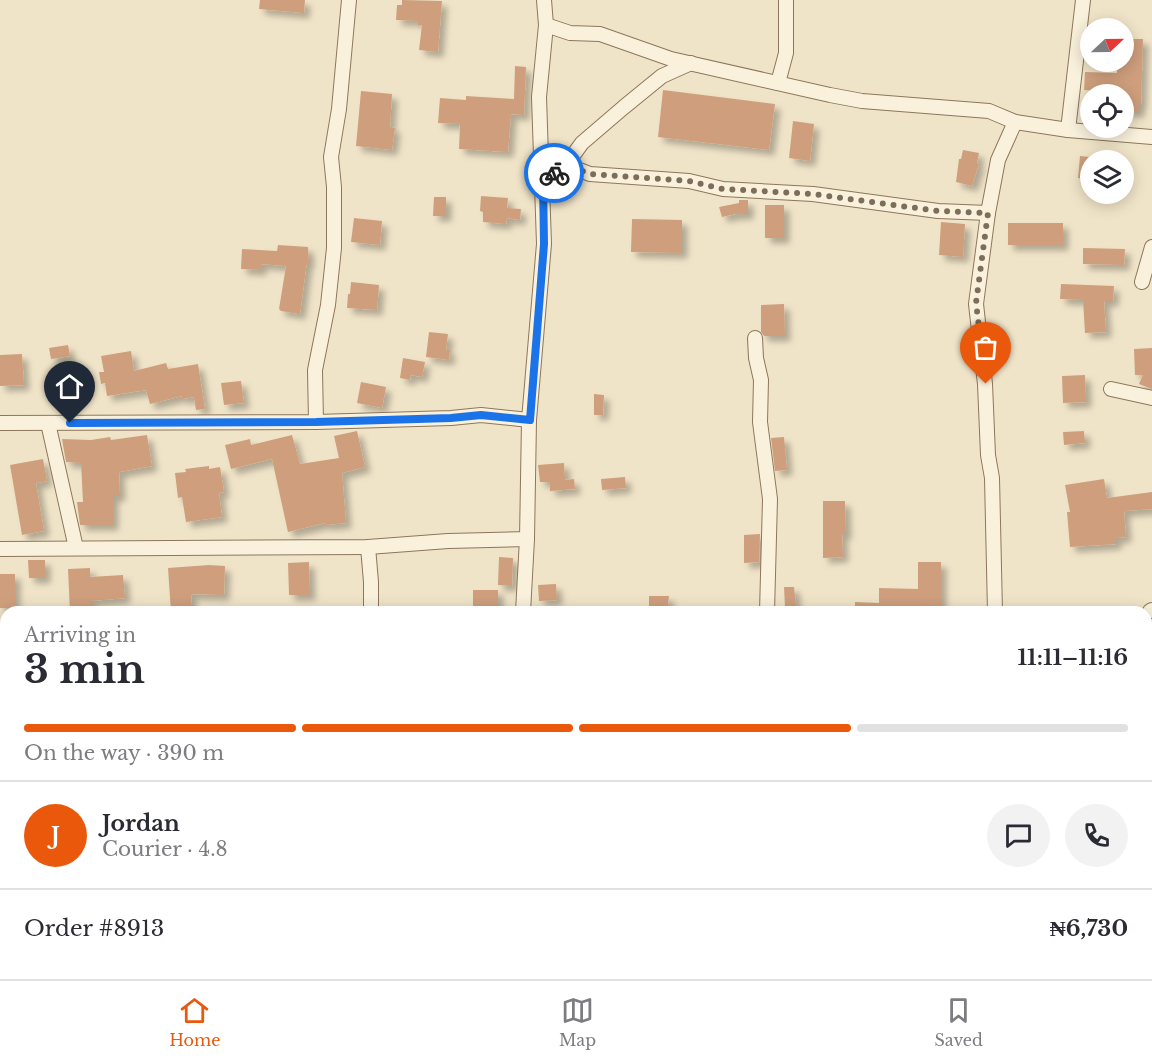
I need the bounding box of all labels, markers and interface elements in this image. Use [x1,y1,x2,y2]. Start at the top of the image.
north arrow [1080,18,1134,72]
map controls [1080,18,1134,204]
button: locate [1080,84,1134,138]
courier [524,143,584,203]
button: layers [1080,150,1134,204]
icon: bike [538,157,571,190]
pin [960,322,1011,384]
icon: bag [969,331,1002,364]
pin [44,361,95,423]
icon: home [53,370,86,403]
text: Arriving in [24,623,136,647]
text: 11:11–11:16 [1017,644,1128,671]
text: 3 min [24,645,145,694]
text: On the way · 390 m [24,741,224,765]
button: chat [987,804,1050,867]
button: phone [1065,804,1128,867]
text: Jordan [102,810,180,837]
text: J [51,822,60,849]
text: Courier · 4.8 [102,837,228,861]
text: Order #8913 [24,915,164,942]
text: ₦6,730 [1050,915,1128,942]
tab: Home [169,994,220,1050]
tab: Map [559,994,596,1050]
tab: Saved [935,994,983,1050]

